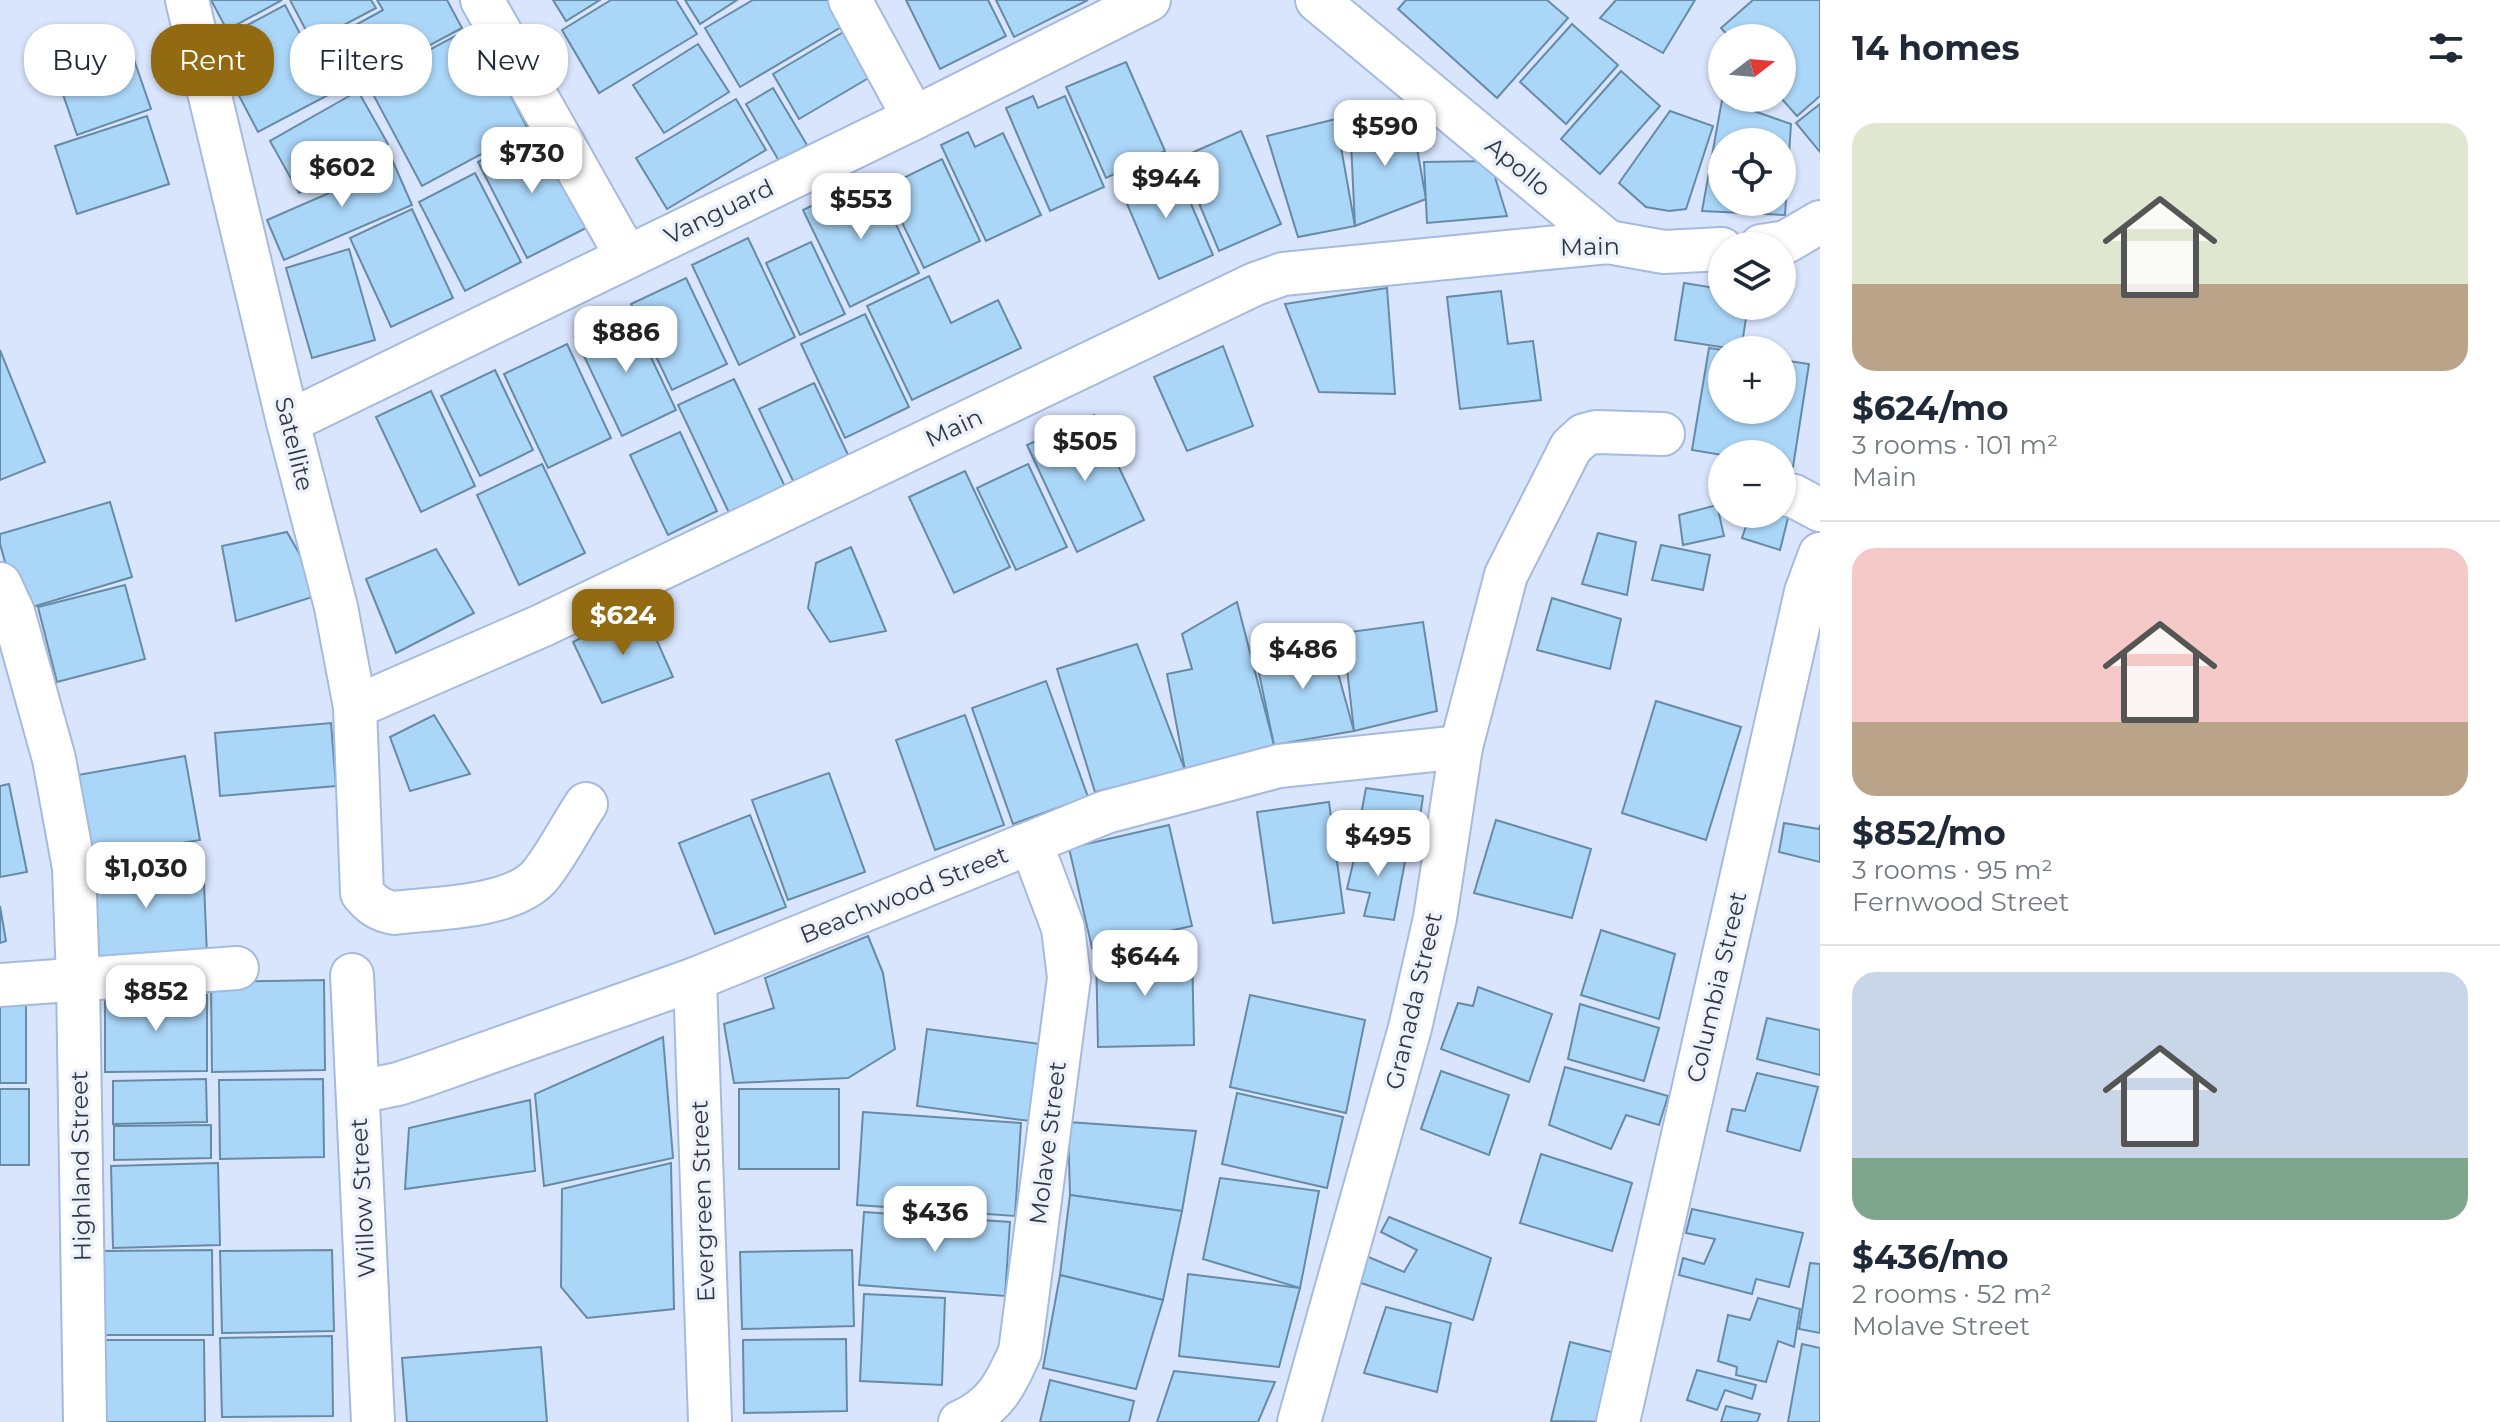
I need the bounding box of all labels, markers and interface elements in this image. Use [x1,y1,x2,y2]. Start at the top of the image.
chip: Buy [24,24,135,96]
chip: Rent [151,24,274,96]
chip: Filters [290,24,432,96]
chip: New [448,24,568,96]
north arrow [1708,24,1796,112]
map controls [1708,24,1796,528]
icon: filters [2424,26,2468,70]
text: 14 homes [1852,27,2020,69]
pin: $590 [1338,100,1432,168]
text: $590 [1352,110,1418,142]
pin: $730 [485,127,579,195]
button: locate [1708,128,1796,216]
street label: Apollo [1480,131,1557,202]
text: $730 [499,137,565,169]
pin: $602 [295,141,389,209]
text: $602 [309,151,375,183]
pin: $944 [1119,152,1213,220]
text: $944 [1132,162,1200,194]
street label: Vanguard [659,173,778,250]
pin: $553 [814,173,908,241]
icon: home [2088,175,2232,319]
text: $553 [830,183,892,215]
street label: Main [1560,231,1620,262]
button: layers [1708,232,1796,320]
pin: $886 [579,306,673,374]
text: $886 [592,316,660,348]
button: + [1708,336,1796,424]
text: $624/mo [1852,387,2009,429]
street label: Satellite [269,394,320,494]
street label: Main [921,402,987,453]
pin: $505 [1038,415,1132,483]
text: $505 [1052,425,1118,457]
text: 3 rooms · 101 m² [1852,429,2058,461]
button: − [1708,440,1796,528]
text: Main [1852,461,1917,493]
pin: $624 [576,589,670,657]
text: $624 [590,599,656,631]
icon: home [2088,600,2232,744]
pin: $486 [1256,623,1350,691]
text: $486 [1269,633,1337,665]
pin: $495 [1331,810,1425,878]
text: $852/mo [1852,812,2006,854]
text: $495 [1345,820,1411,852]
street label: Beachwood Street [796,839,1012,949]
pin: $1,030 [81,842,211,910]
text: $1,030 [104,852,188,884]
text: 3 rooms · 95 m² [1852,854,2053,886]
text: Fernwood Street [1852,886,2069,918]
street label: Columbia Street [1680,888,1753,1085]
street label: Granada Street [1379,909,1448,1092]
pin: $644 [1098,930,1192,998]
text: $644 [1111,940,1179,972]
pin: $852 [109,965,203,1033]
text: $852 [124,975,188,1007]
icon: home [2088,1024,2232,1168]
street label: Molave Street [1023,1059,1072,1226]
street label: Highland Street [64,1070,97,1262]
street label: Evergreen Street [684,1099,721,1303]
street label: Willow Street [344,1117,381,1279]
pin: $436 [888,1186,982,1254]
text: $436 [902,1196,968,1228]
text: $436/mo [1852,1236,2009,1278]
text: 2 rooms · 52 m² [1852,1278,2052,1310]
text: Molave Street [1852,1310,2030,1342]

